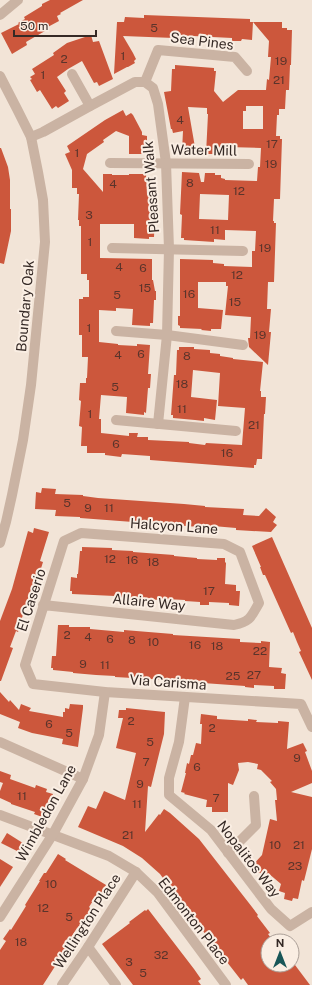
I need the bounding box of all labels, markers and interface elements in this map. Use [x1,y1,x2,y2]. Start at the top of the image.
scale bar [14,12,96,38]
text: 50 m [20,19,48,33]
house number: 5 [150,21,158,35]
street label: Sea Pines [169,29,235,53]
house number: 1 [121,49,125,63]
house number: 2 [60,52,68,66]
house number: 19 [275,54,287,68]
house number: 1 [41,68,45,82]
house number: 21 [273,73,285,87]
house number: 4 [176,113,184,127]
house number: 17 [266,137,278,151]
street label: Pleasant Walk [140,140,162,233]
street label: Water Mill [171,141,237,159]
house number: 1 [75,146,79,160]
house number: 19 [265,157,277,171]
house number: 8 [186,176,194,190]
house number: 4 [109,177,117,191]
house number: 12 [233,184,245,198]
house number: 3 [85,208,93,222]
house number: 11 [210,223,220,237]
house number: 1 [88,235,92,249]
house number: 19 [259,241,271,255]
street label: Boundary Oak [13,259,37,353]
house number: 4 [115,260,123,274]
house number: 6 [139,261,147,275]
house number: 12 [231,268,243,282]
house number: 15 [139,281,152,295]
house number: 16 [183,287,195,301]
house number: 5 [113,288,121,302]
house number: 15 [229,295,242,309]
house number: 1 [87,321,91,335]
house number: 19 [254,328,266,342]
house number: 6 [137,347,145,361]
house number: 4 [114,348,122,362]
house number: 8 [183,349,191,363]
house number: 18 [176,377,189,391]
house number: 5 [111,380,119,394]
house number: 11 [177,402,187,416]
house number: 1 [88,407,92,421]
house number: 21 [248,418,260,432]
house number: 6 [112,437,120,451]
house number: 16 [221,446,233,460]
house number: 5 [63,496,71,510]
house number: 9 [84,501,92,515]
house number: 11 [104,501,114,515]
street label: Halcyon Lane [129,515,219,537]
house number: 12 [104,552,116,566]
house number: 16 [126,553,138,567]
house number: 18 [147,555,160,569]
street label: El Caserio [13,566,49,633]
house number: 17 [203,584,215,598]
street label: Allaire Way [112,590,187,614]
house number: 2 [63,628,71,642]
house number: 4 [84,630,92,644]
house number: 6 [106,632,114,646]
house number: 8 [128,633,136,647]
house number: 10 [147,635,159,649]
house number: 16 [189,638,201,652]
house number: 18 [211,639,224,653]
house number: 22 [253,644,267,658]
house number: 9 [79,657,87,671]
house number: 11 [100,658,110,672]
house number: 27 [247,668,261,682]
house number: 25 [226,669,241,683]
street label: Via Carisma [129,671,207,693]
house number: 2 [127,714,135,728]
house number: 6 [45,717,53,731]
house number: 2 [208,721,216,735]
house number: 5 [65,726,73,740]
house number: 5 [146,735,154,749]
house number: 9 [293,751,301,765]
house number: 7 [142,755,150,769]
house number: 6 [193,760,201,774]
street label: Wimbledon Lane [13,762,79,864]
house number: 9 [136,777,144,791]
house number: 11 [17,789,27,803]
house number: 7 [212,791,220,805]
house number: 11 [132,797,142,811]
street label: Nopalitos Way [214,817,284,901]
house number: 21 [122,828,134,842]
house number: 10 [269,838,281,852]
house number: 21 [293,838,305,852]
house number: 23 [288,859,302,873]
street label: Wellington Place [50,870,124,972]
street label: Edmonton Place [155,874,233,968]
house number: 10 [45,877,57,891]
house number: 12 [37,901,49,915]
house number: 5 [65,910,73,924]
north arrow [260,933,300,973]
house number: 18 [15,935,28,949]
text: N [276,937,284,949]
house number: 32 [154,948,168,962]
house number: 3 [125,955,133,969]
house number: 5 [139,966,147,980]

